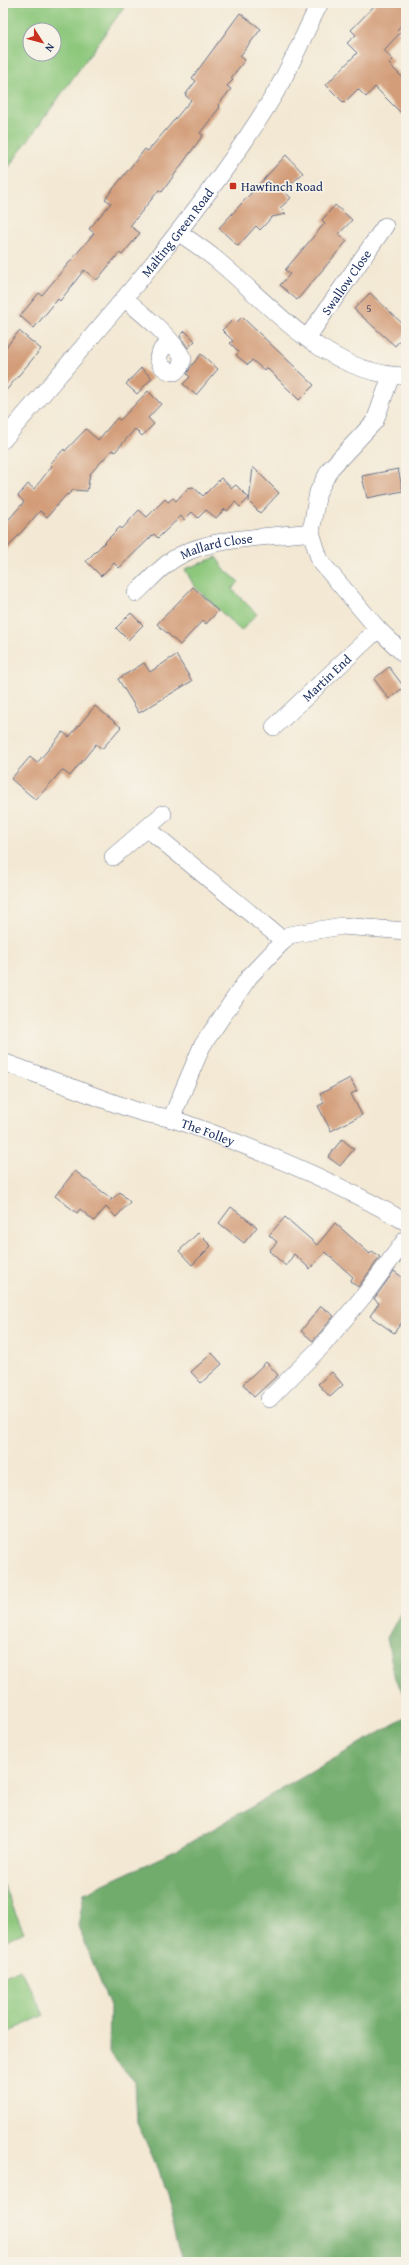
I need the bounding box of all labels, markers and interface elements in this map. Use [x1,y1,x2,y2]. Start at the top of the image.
north arrow [22,22,62,62]
text: N [41,40,59,56]
place label: Hawfinch Road [241,177,323,196]
marker: Hawfinch Road [228,181,238,191]
street label: Malting Green Road [137,184,218,281]
street label: Swallow Close [317,246,376,319]
house number: 5 [366,300,372,316]
street label: Mallard Close [177,529,254,564]
street label: Martin End [298,650,356,706]
street label: The Folley [179,1114,238,1151]

